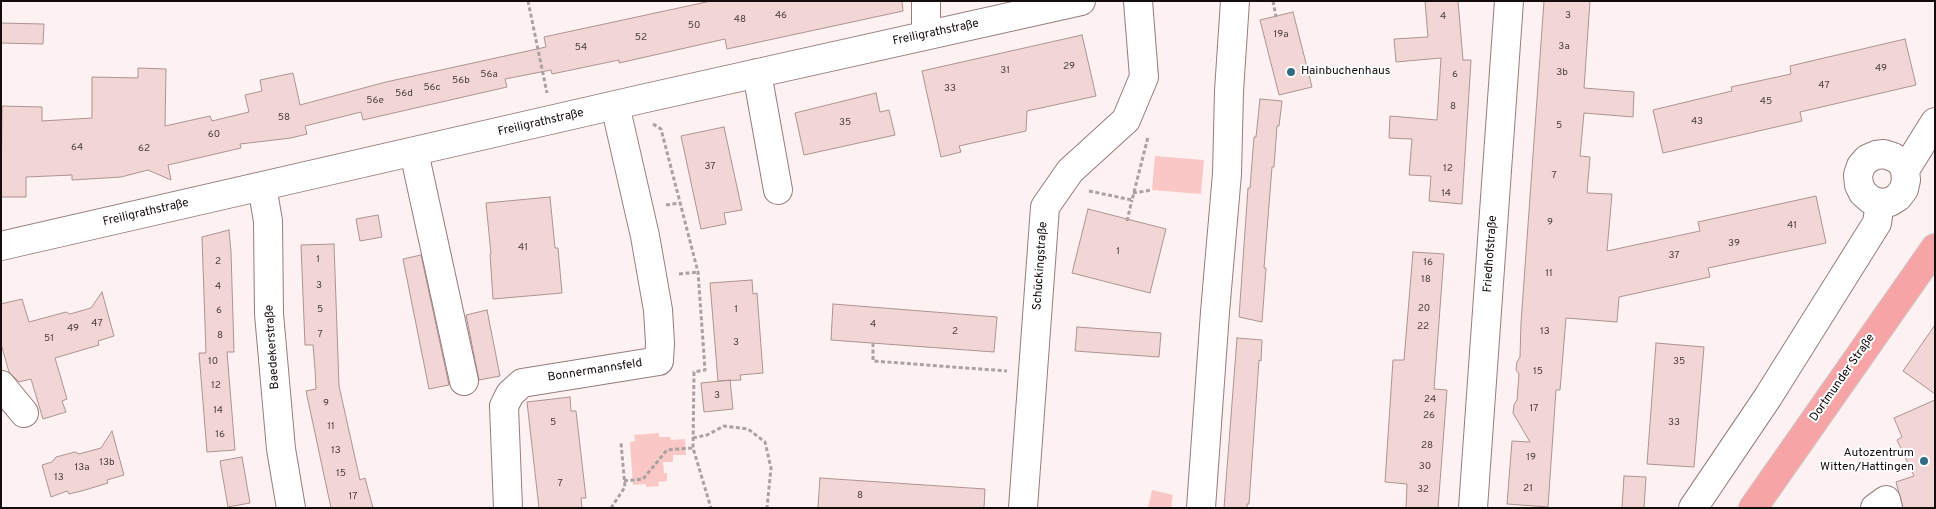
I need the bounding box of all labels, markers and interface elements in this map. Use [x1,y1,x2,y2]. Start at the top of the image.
house number: 46 [775,10,787,22]
house number: 3 [1565,10,1571,22]
house number: 4 [1440,11,1446,23]
house number: 48 [734,14,746,26]
street label: Freiligrathstraße [892,17,980,49]
house number: 50 [688,20,700,32]
house number: 19a [1274,29,1288,41]
house number: 52 [635,32,647,44]
house number: 3a [1558,41,1570,53]
house number: 54 [575,42,587,54]
house number: 29 [1063,61,1075,73]
house number: 49 [1875,63,1887,75]
house number: 31 [1000,65,1010,77]
place label: Hainbuchenhaus [1301,65,1390,79]
marker: Hainbuchenhaus [1285,66,1297,78]
house number: 3b [1556,67,1568,79]
house number: 56a [480,69,498,81]
house number: 6 [1452,69,1458,81]
house number: 56b [452,75,470,87]
house number: 47 [1818,80,1830,92]
house number: 56c [423,82,441,94]
house number: 33 [944,83,956,95]
house number: 56d [395,88,413,100]
house number: 56e [366,95,384,107]
house number: 45 [1760,96,1772,108]
house number: 8 [1450,101,1456,113]
street label: Freiligrathstraße [497,106,585,140]
house number: 58 [278,112,290,124]
house number: 43 [1691,116,1703,128]
house number: 35 [839,117,851,129]
house number: 5 [1556,120,1562,132]
house number: 60 [208,129,220,141]
house number: 64 [71,142,83,154]
house number: 62 [138,143,150,155]
house number: 37 [704,161,716,173]
house number: 12 [1443,163,1453,175]
house number: 7 [1551,170,1557,182]
house number: 14 [1441,188,1451,200]
street label: Freiligrathstraße [102,196,190,230]
street label: Friedhofstraße [1481,215,1501,293]
house number: 9 [1547,217,1553,229]
house number: 41 [1787,220,1797,232]
street label: Schückingstraße [1031,221,1051,311]
house number: 39 [1728,238,1740,250]
house number: 41 [518,242,528,254]
house number: 1 [1116,246,1120,258]
house number: 37 [1668,250,1680,262]
house number: 1 [316,254,320,266]
house number: 2 [215,256,221,268]
house number: 16 [1423,257,1433,269]
house number: 11 [1545,268,1553,280]
house number: 18 [1421,274,1431,286]
house number: 3 [316,280,322,292]
house number: 4 [215,281,221,293]
house number: 20 [1418,303,1430,315]
street label: Baedekerstraße [263,304,283,390]
house number: 5 [317,304,323,316]
house number: 1 [734,304,738,316]
house number: 6 [216,305,222,317]
house number: 47 [91,318,103,330]
house number: 4 [870,319,876,331]
house number: 22 [1417,321,1429,333]
house number: 49 [67,323,79,335]
house number: 2 [952,326,958,338]
house number: 13 [1540,326,1550,338]
house number: 7 [317,329,323,341]
house number: 8 [217,330,223,342]
street label: Dortmunder Straße [1807,332,1879,424]
house number: 51 [44,333,54,345]
house number: 3 [733,337,739,349]
house number: 10 [208,356,218,368]
street label: Bonnermannsfeld [547,356,643,386]
house number: 35 [1673,356,1685,368]
house number: 15 [1533,366,1543,378]
house number: 12 [211,380,221,392]
house number: 3 [714,390,720,402]
house number: 24 [1424,394,1436,406]
house number: 9 [323,398,329,410]
house number: 17 [1530,403,1538,415]
house number: 14 [213,405,223,417]
house number: 26 [1423,410,1435,422]
house number: 5 [550,417,556,429]
house number: 33 [1668,417,1680,429]
house number: 11 [327,421,335,433]
house number: 16 [215,429,225,441]
house number: 28 [1421,440,1433,452]
house number: 13 [331,445,341,457]
place label: Autozentrum Witten/Hattingen [1820,447,1914,475]
house number: 19 [1526,452,1536,464]
marker: Autozentrum Witten/Hattingen [1918,455,1930,467]
house number: 13b [99,457,115,469]
house number: 30 [1419,461,1431,473]
house number: 13a [74,462,90,474]
house number: 15 [336,468,346,480]
house number: 13 [54,472,64,484]
house number: 7 [557,478,563,490]
house number: 21 [1523,483,1533,495]
house number: 32 [1417,484,1429,496]
house number: 8 [857,490,863,502]
house number: 17 [349,491,357,503]

